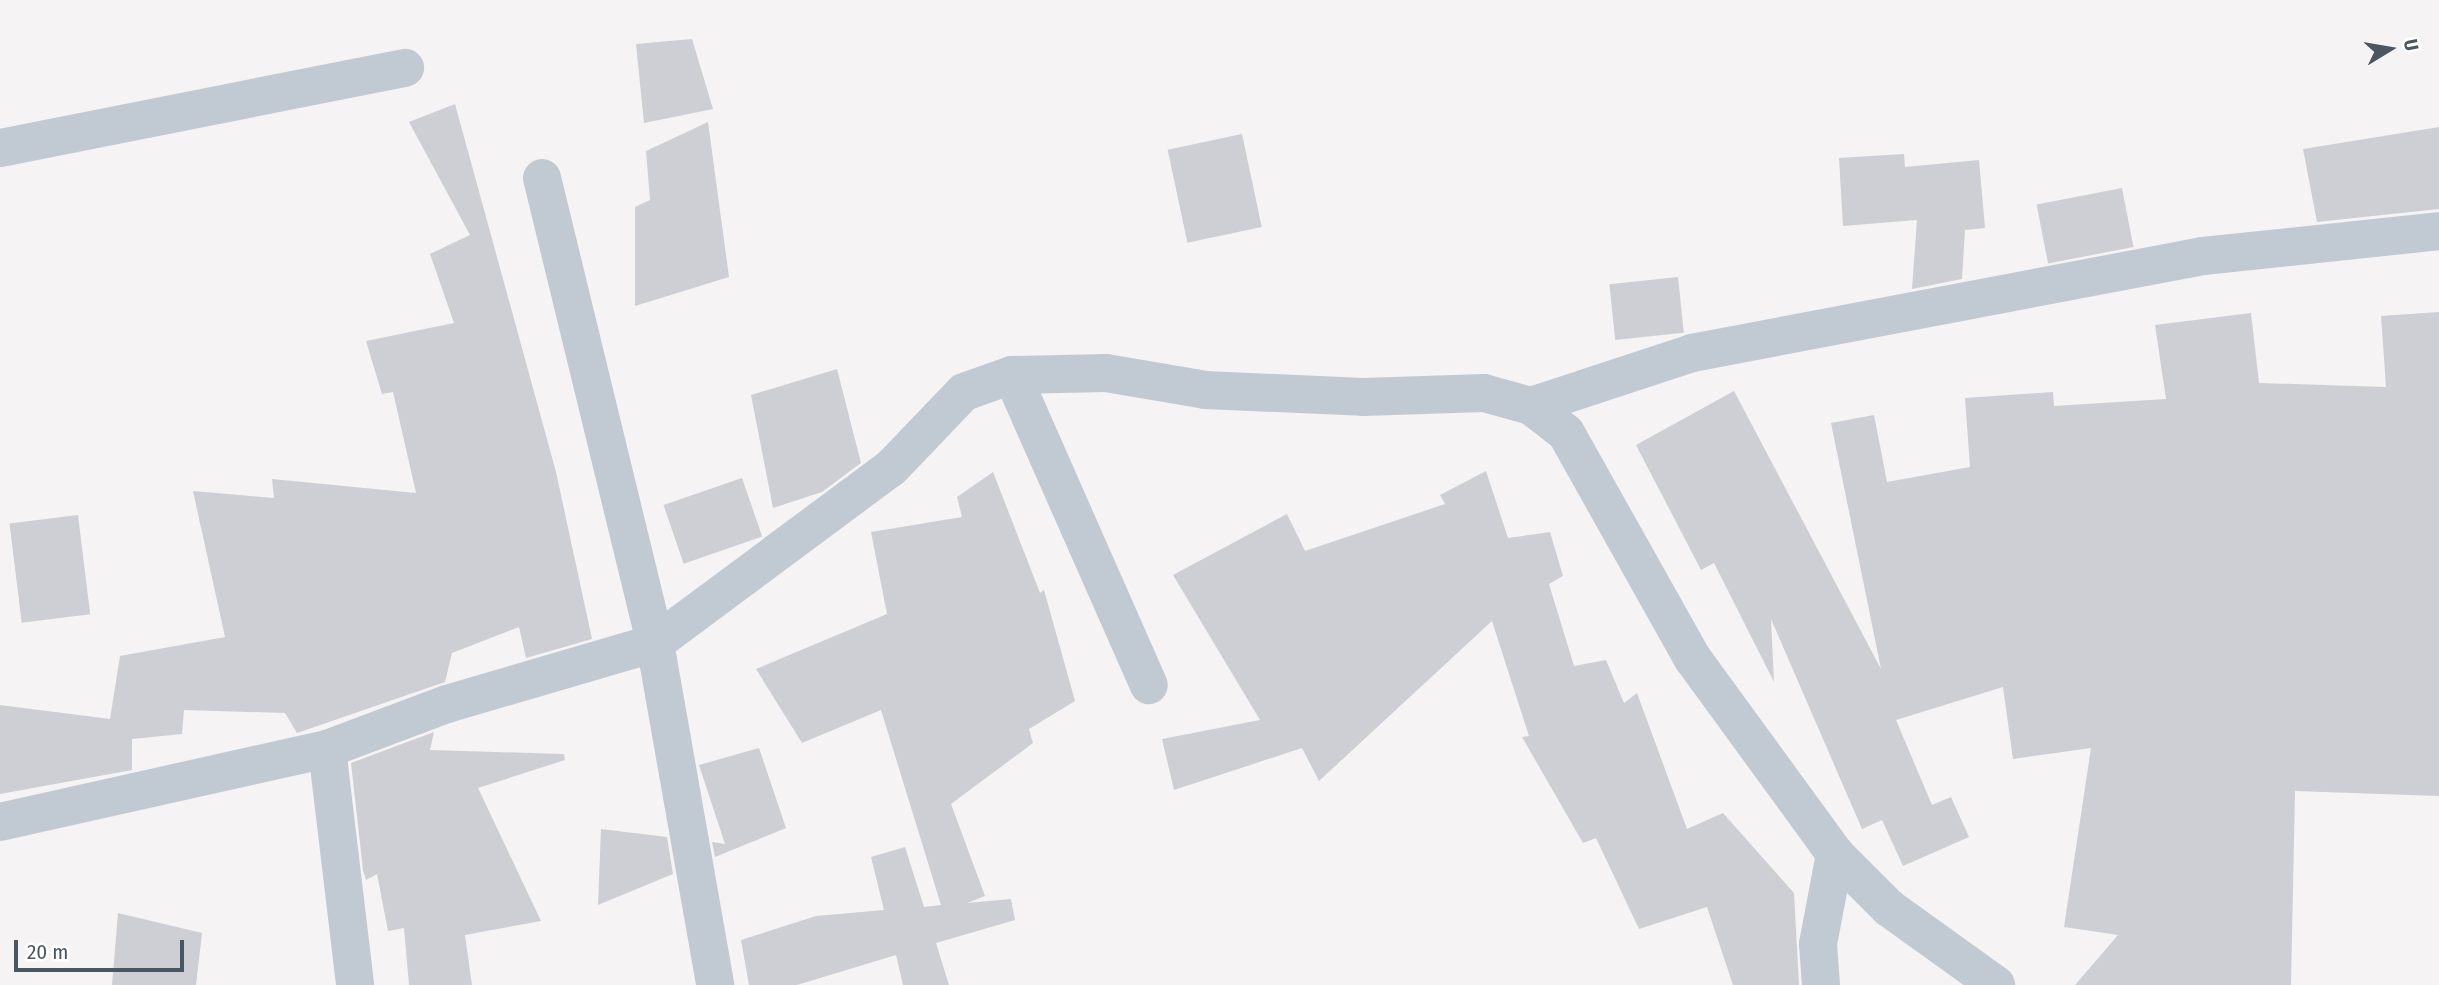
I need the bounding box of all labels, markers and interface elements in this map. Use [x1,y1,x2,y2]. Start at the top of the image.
north arrow [2355,14,2425,84]
text: U [2399,37,2423,53]
scale bar [18,926,187,970]
text: 20 m [27,939,68,965]

